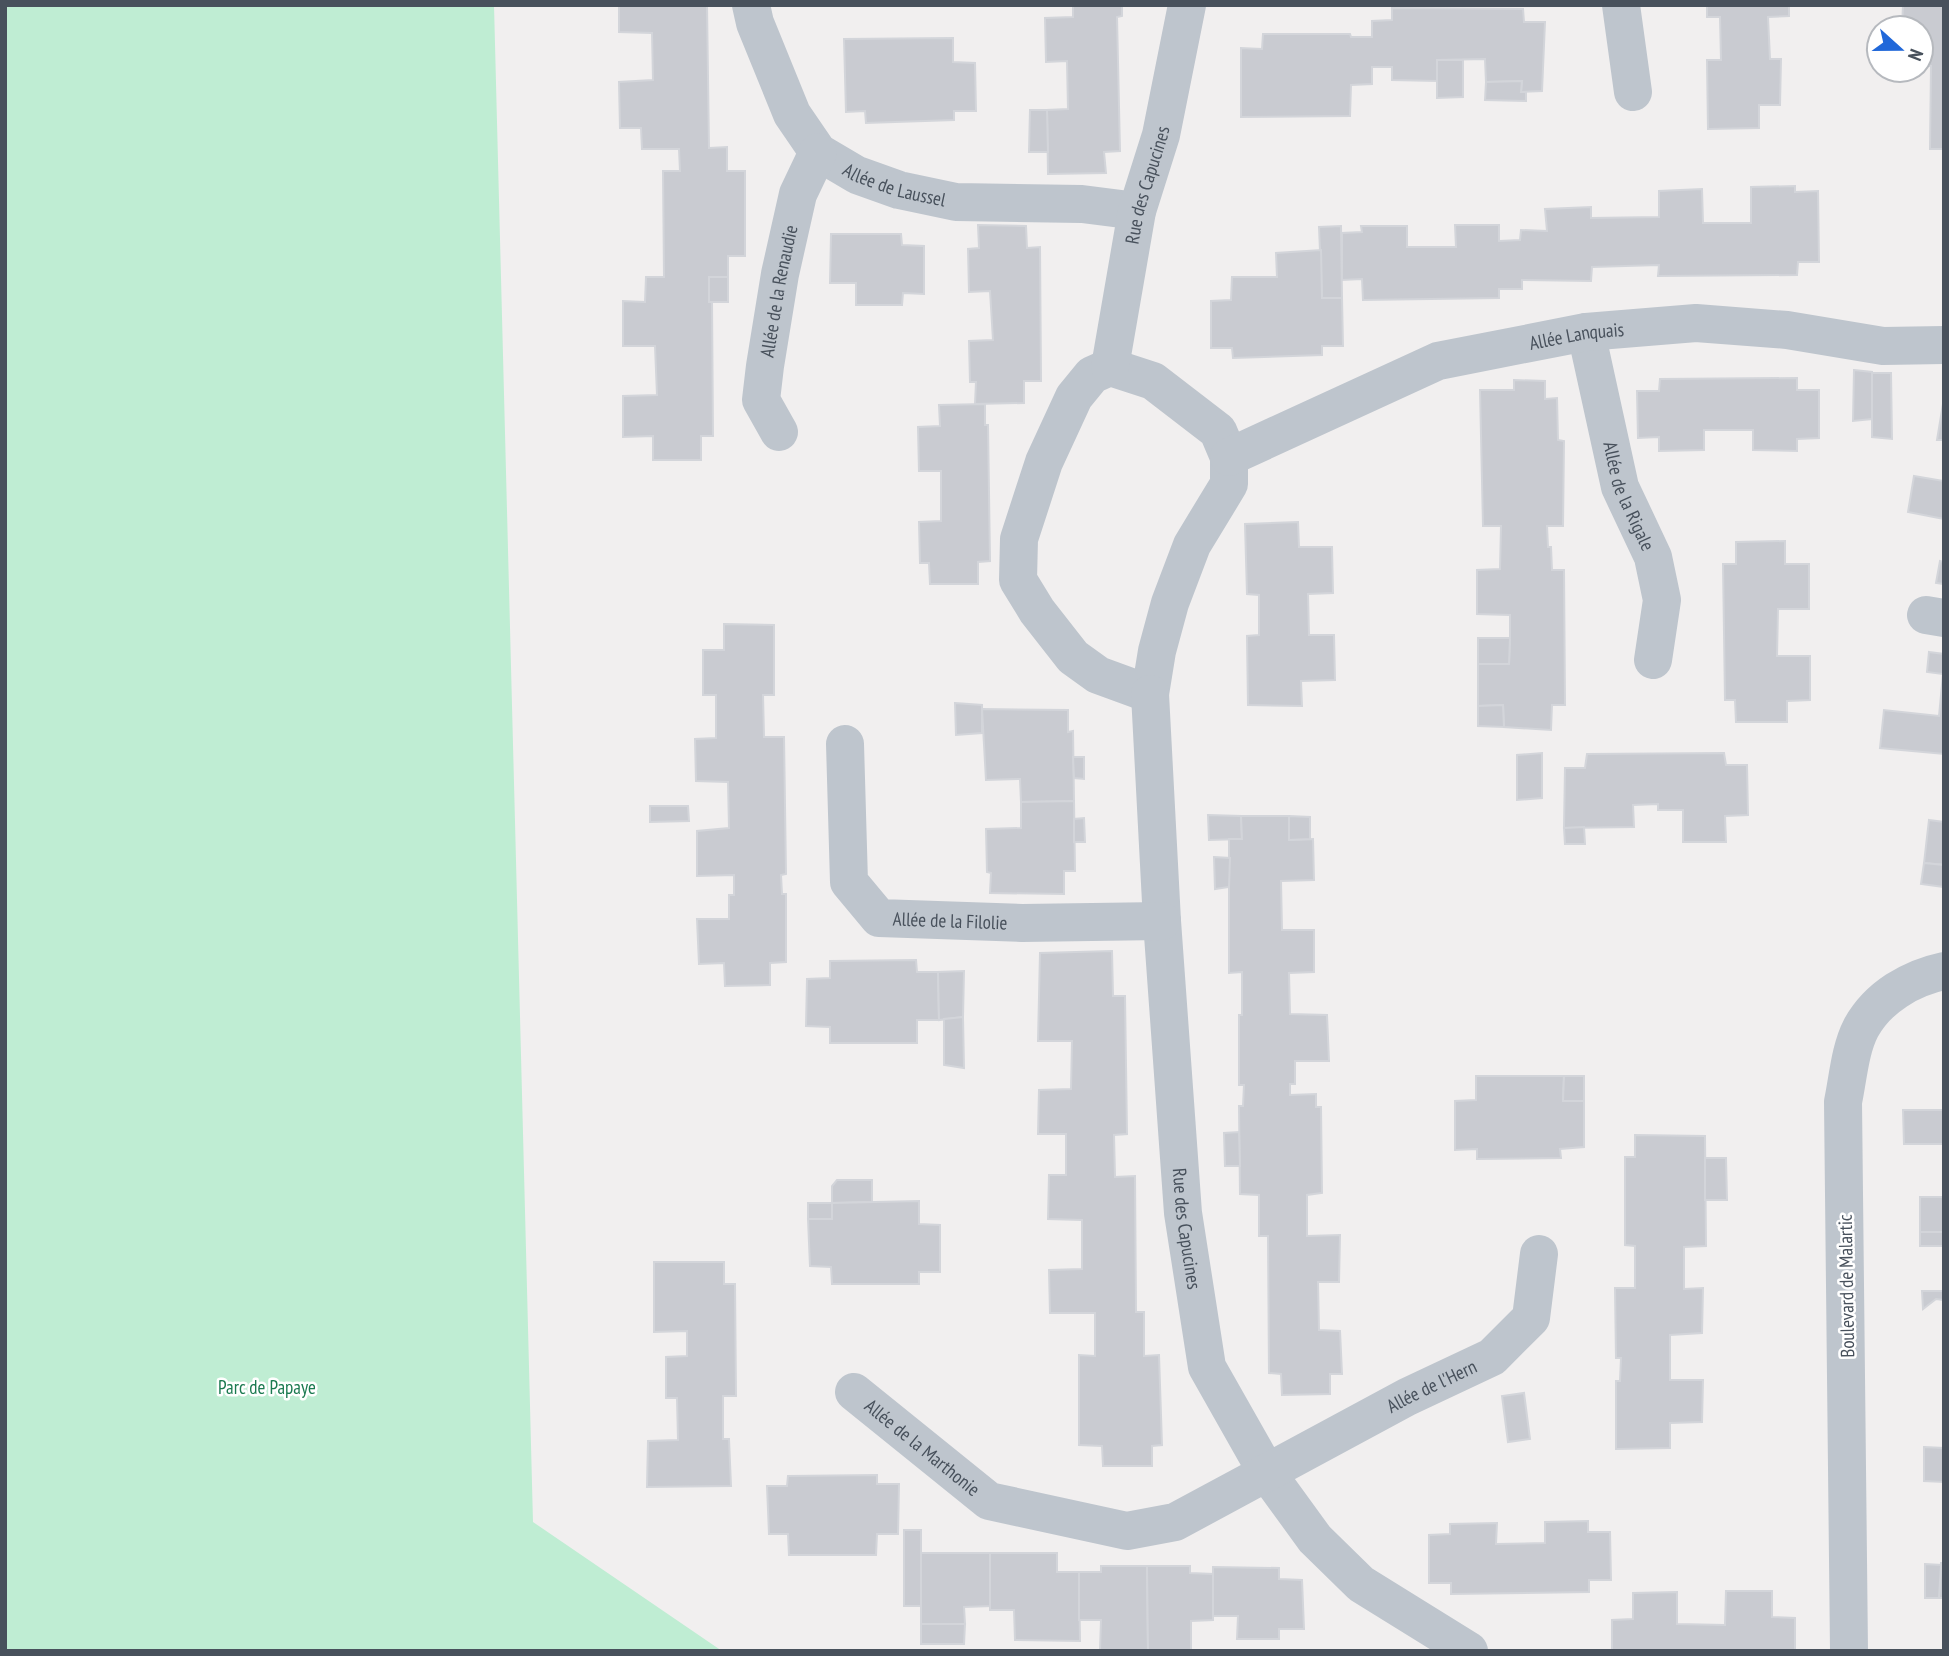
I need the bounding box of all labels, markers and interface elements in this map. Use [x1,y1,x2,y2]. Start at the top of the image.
north arrow [1865,14,1935,84]
text: N [1903,46,1929,64]
street label: Rue des Capucines [1119,124,1175,246]
street label: Allée de Laussel [839,157,949,212]
street label: Allée de la Renaudie [755,222,803,359]
street label: Allée Lanquais [1527,317,1625,355]
street label: Allée de la Rigale [1598,439,1660,555]
street label: Allée de la Filolie [892,906,1008,934]
street label: Rue des Capucines [1168,1167,1207,1291]
street label: Boulevard de Malartic [1833,1214,1859,1358]
street label: Allée de l'Hern [1382,1354,1480,1418]
park label: Parc de Papaye [218,1375,316,1399]
street label: Allée de la Marthonie [860,1394,985,1501]

